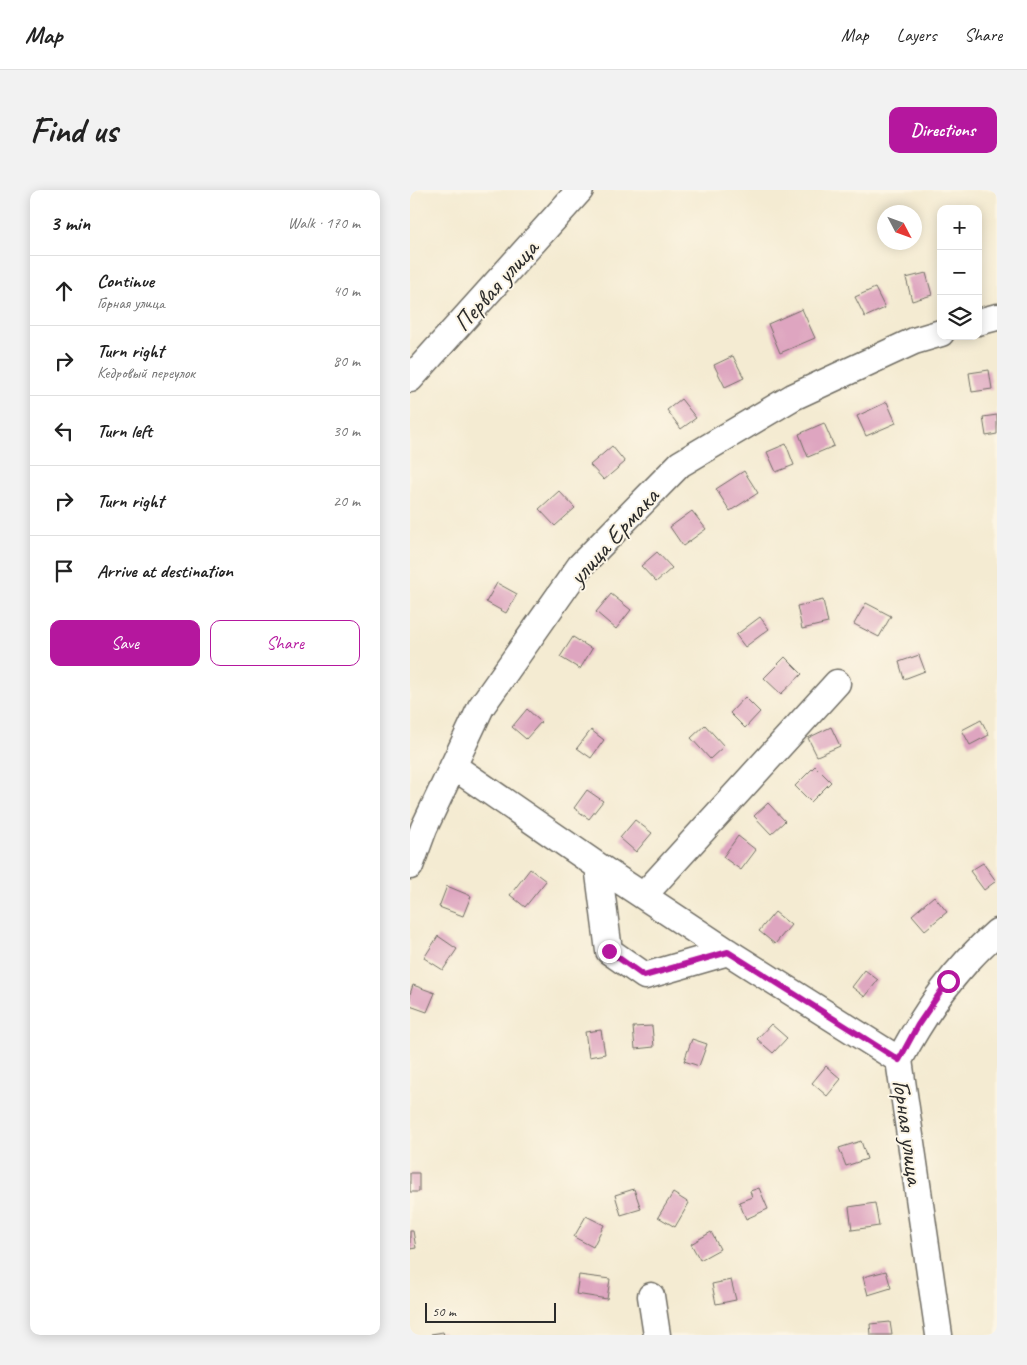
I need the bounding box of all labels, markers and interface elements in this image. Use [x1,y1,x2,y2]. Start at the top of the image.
text: Map [25,20,62,50]
text: Map [841,24,869,46]
text: Layers [897,24,936,46]
text: Share [964,24,1002,46]
button: Directions [889,107,997,153]
text: Find us [30,108,117,153]
north arrow [877,205,922,250]
map controls [937,205,982,340]
button: + [937,205,982,250]
text: 3 min [50,210,90,236]
text: Walk · 170 m [288,213,360,233]
street label: Первая улица [446,231,547,338]
button: − [937,250,982,295]
text: Continue [97,269,154,293]
icon: ahead [50,277,78,305]
text: 40 m [333,281,360,301]
text: Горная улица [97,293,165,313]
button: layers [937,295,982,340]
text: Turn right [97,339,164,363]
icon: right [50,347,78,375]
text: 80 m [333,351,360,371]
text: Кедровый переулок [97,363,195,383]
icon: left [50,417,78,445]
text: Turn left [97,419,152,443]
text: 30 m [333,421,360,441]
street label: улица Ермака [560,480,667,594]
icon: right [50,487,78,515]
text: Turn right [97,489,164,513]
text: 20 m [333,491,360,511]
icon: arrive [50,557,78,585]
text: Arrive at destination [97,559,233,583]
button: Save [50,620,200,666]
button: Share [210,620,360,666]
route end [598,940,621,963]
route start [937,970,960,993]
street label: Горная улица [885,1078,932,1189]
scale bar [425,1300,556,1323]
text: 50 m [432,1303,456,1320]

